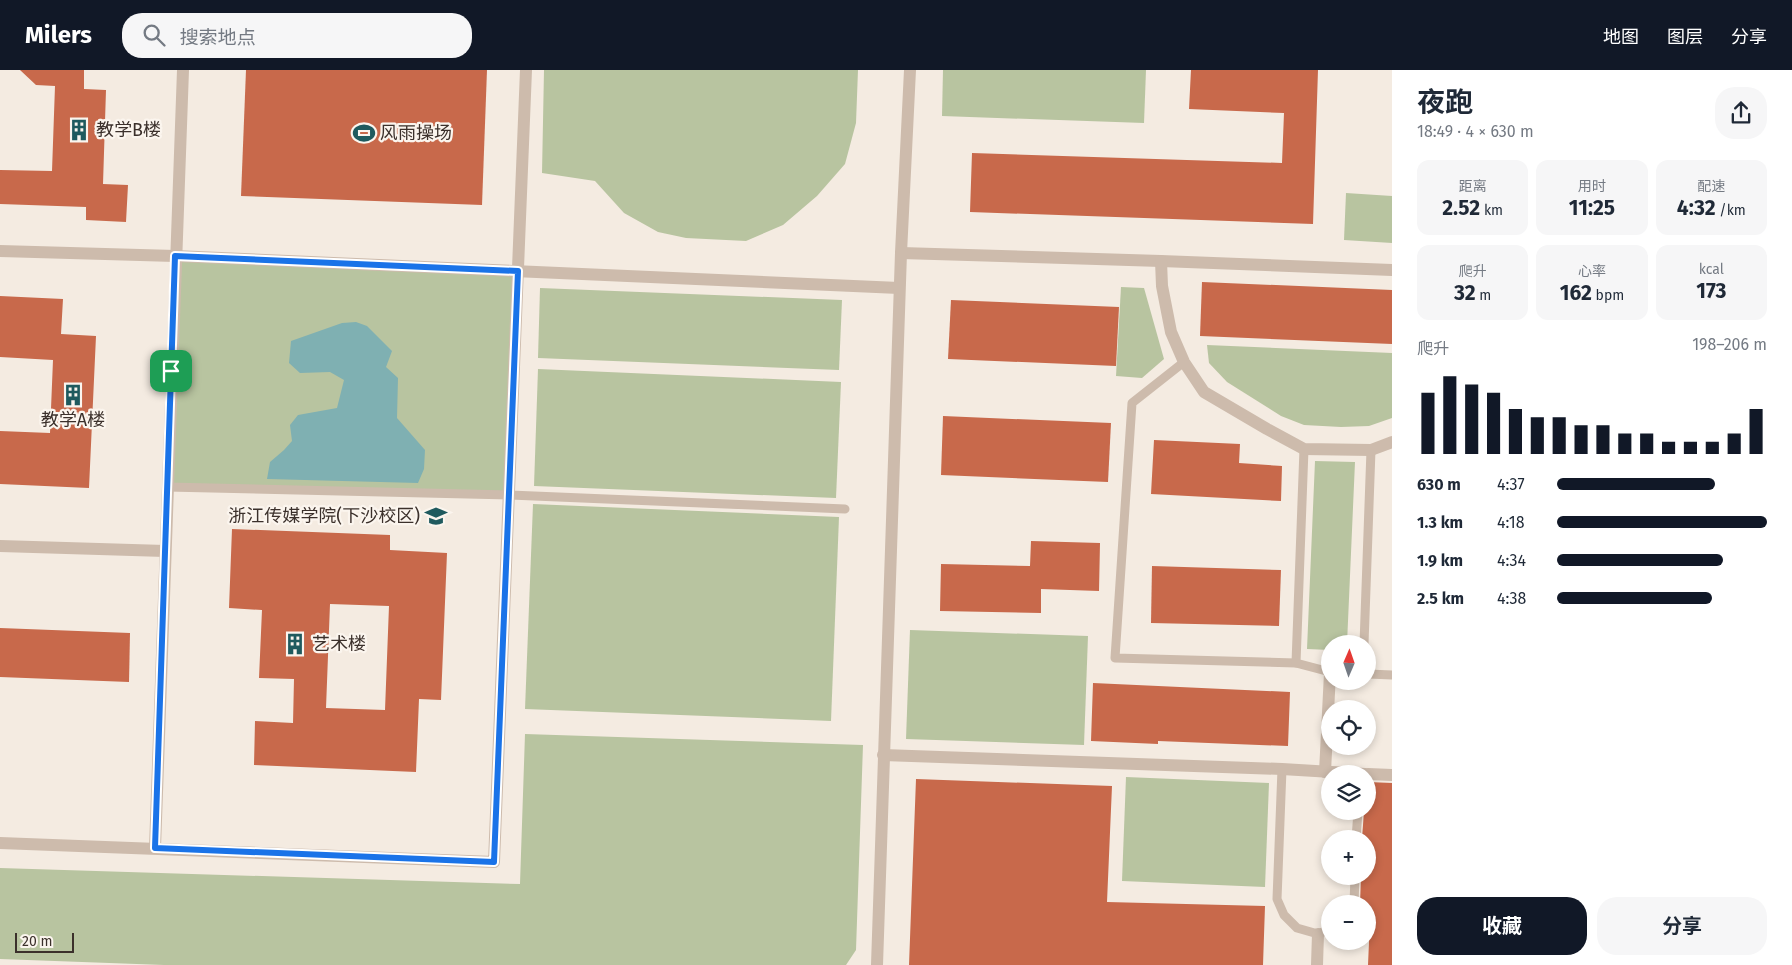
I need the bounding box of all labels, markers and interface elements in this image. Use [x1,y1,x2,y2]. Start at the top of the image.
search box [122,13,472,58]
text: Milers [25,21,92,49]
icon: search [140,21,168,49]
text: 搜索地点 [180,26,256,49]
text: 地图 [1603,26,1639,48]
text: 图层 [1667,26,1703,48]
text: 分享 [1731,26,1767,48]
text: 夜跑 [1417,86,1473,119]
button: share [1715,87,1767,139]
building icon: 教学B楼 [66,117,92,143]
place label: 教学B楼 [96,119,161,141]
sports icon: 风雨操场 [351,120,377,146]
place label: 风雨操场 [380,122,452,144]
text: 18:49 · 4 × 630 m [1417,122,1534,141]
text: 距离 [1459,178,1487,195]
text: 用时 [1578,178,1606,195]
text: 配速 [1697,178,1725,195]
text: 2.52 [1442,195,1480,221]
text: 11:25 [1569,195,1615,221]
text: 4:32 [1677,195,1716,221]
text: km [1480,202,1503,219]
text: /km [1716,202,1746,219]
text: kcal [1699,261,1724,278]
text: 爬升 [1459,263,1487,280]
text: 心率 [1578,263,1606,280]
text: 173 [1696,278,1727,304]
text: 32 [1454,280,1476,306]
text: 162 [1560,280,1592,306]
text: m [1476,287,1491,304]
text: bpm [1592,287,1624,304]
text: 198–206 m [1692,335,1767,354]
text: 爬升 [1417,339,1449,358]
pin [150,350,192,392]
icon: arrive [157,357,185,385]
building icon: 教学A楼 [60,382,86,408]
place label: 教学A楼 [41,409,105,431]
text: 630 m [1417,475,1461,494]
text: 4:37 [1497,475,1525,494]
school or university icon: 浙江传媒学院(下沙校区) [423,503,449,529]
place label: 浙江传媒学院(下沙校区) [228,505,420,527]
text: 1.3 km [1417,513,1463,532]
text: 4:18 [1497,513,1524,532]
text: 1.9 km [1417,551,1463,570]
text: 4:34 [1497,551,1526,570]
text: 2.5 km [1417,589,1464,608]
text: 4:38 [1497,589,1526,608]
building icon: 艺术楼 [282,631,308,657]
place label: 艺术楼 [312,633,366,655]
north arrow [1321,635,1376,690]
map controls [1321,635,1376,950]
button: locate [1321,700,1376,755]
button: layers [1321,765,1376,820]
button: + [1321,830,1376,885]
button: − [1321,895,1376,950]
button: 收藏 [1417,897,1587,955]
button: 分享 [1597,897,1767,955]
scale bar [15,930,74,953]
text: 20 m [22,933,52,950]

